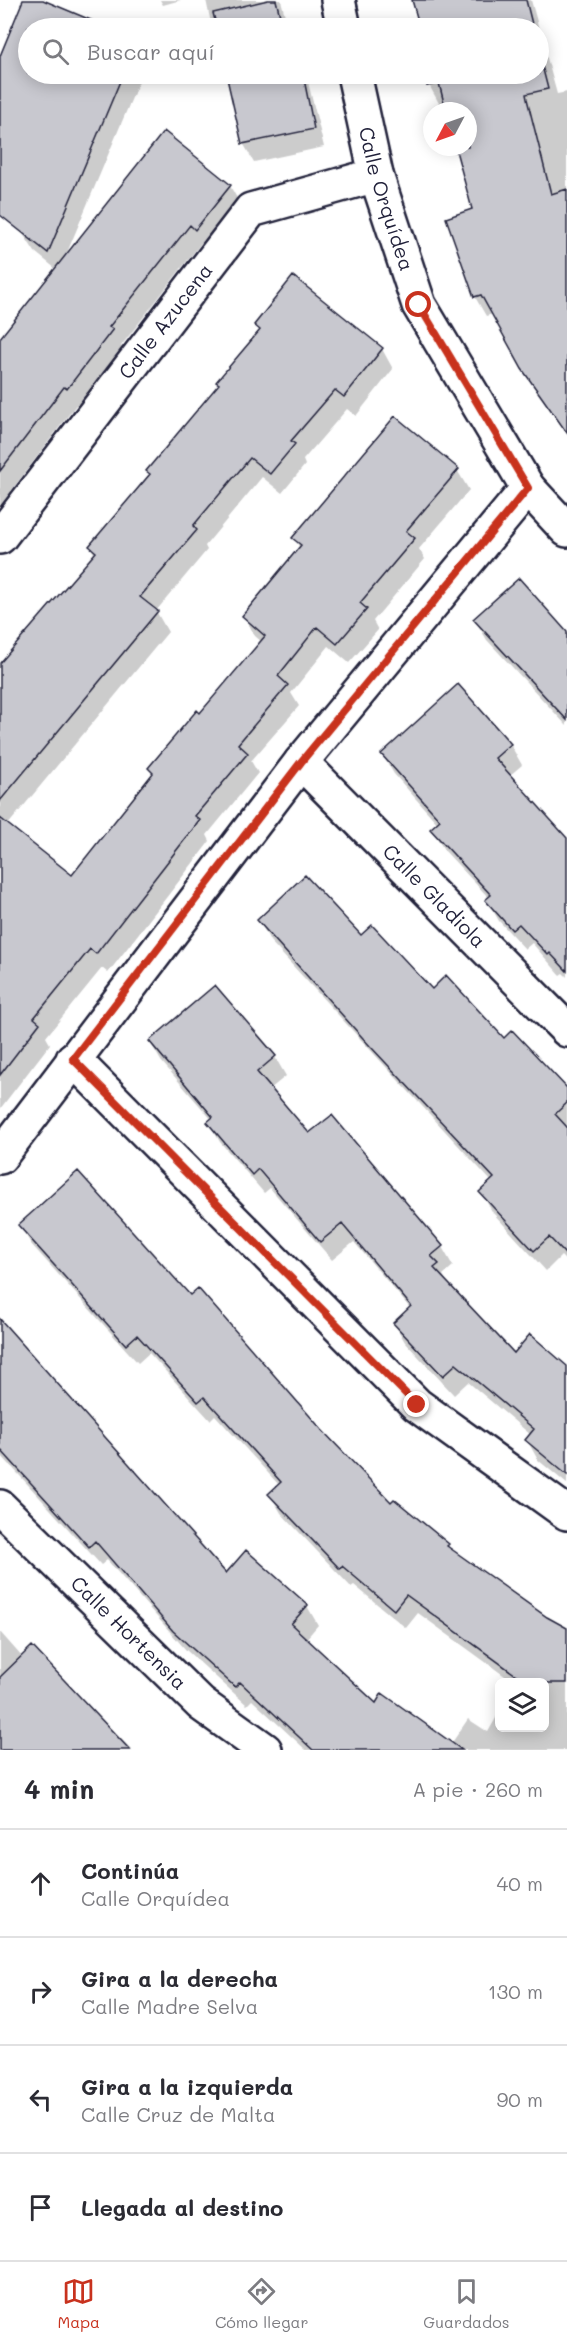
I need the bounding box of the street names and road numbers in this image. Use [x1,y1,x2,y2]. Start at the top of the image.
street label: Calle Orquídea [354,124,421,274]
street label: Calle Azucena [112,257,218,384]
street label: Calle Gladiola [378,838,492,953]
street label: Calle Hortensia [66,1570,193,1695]

